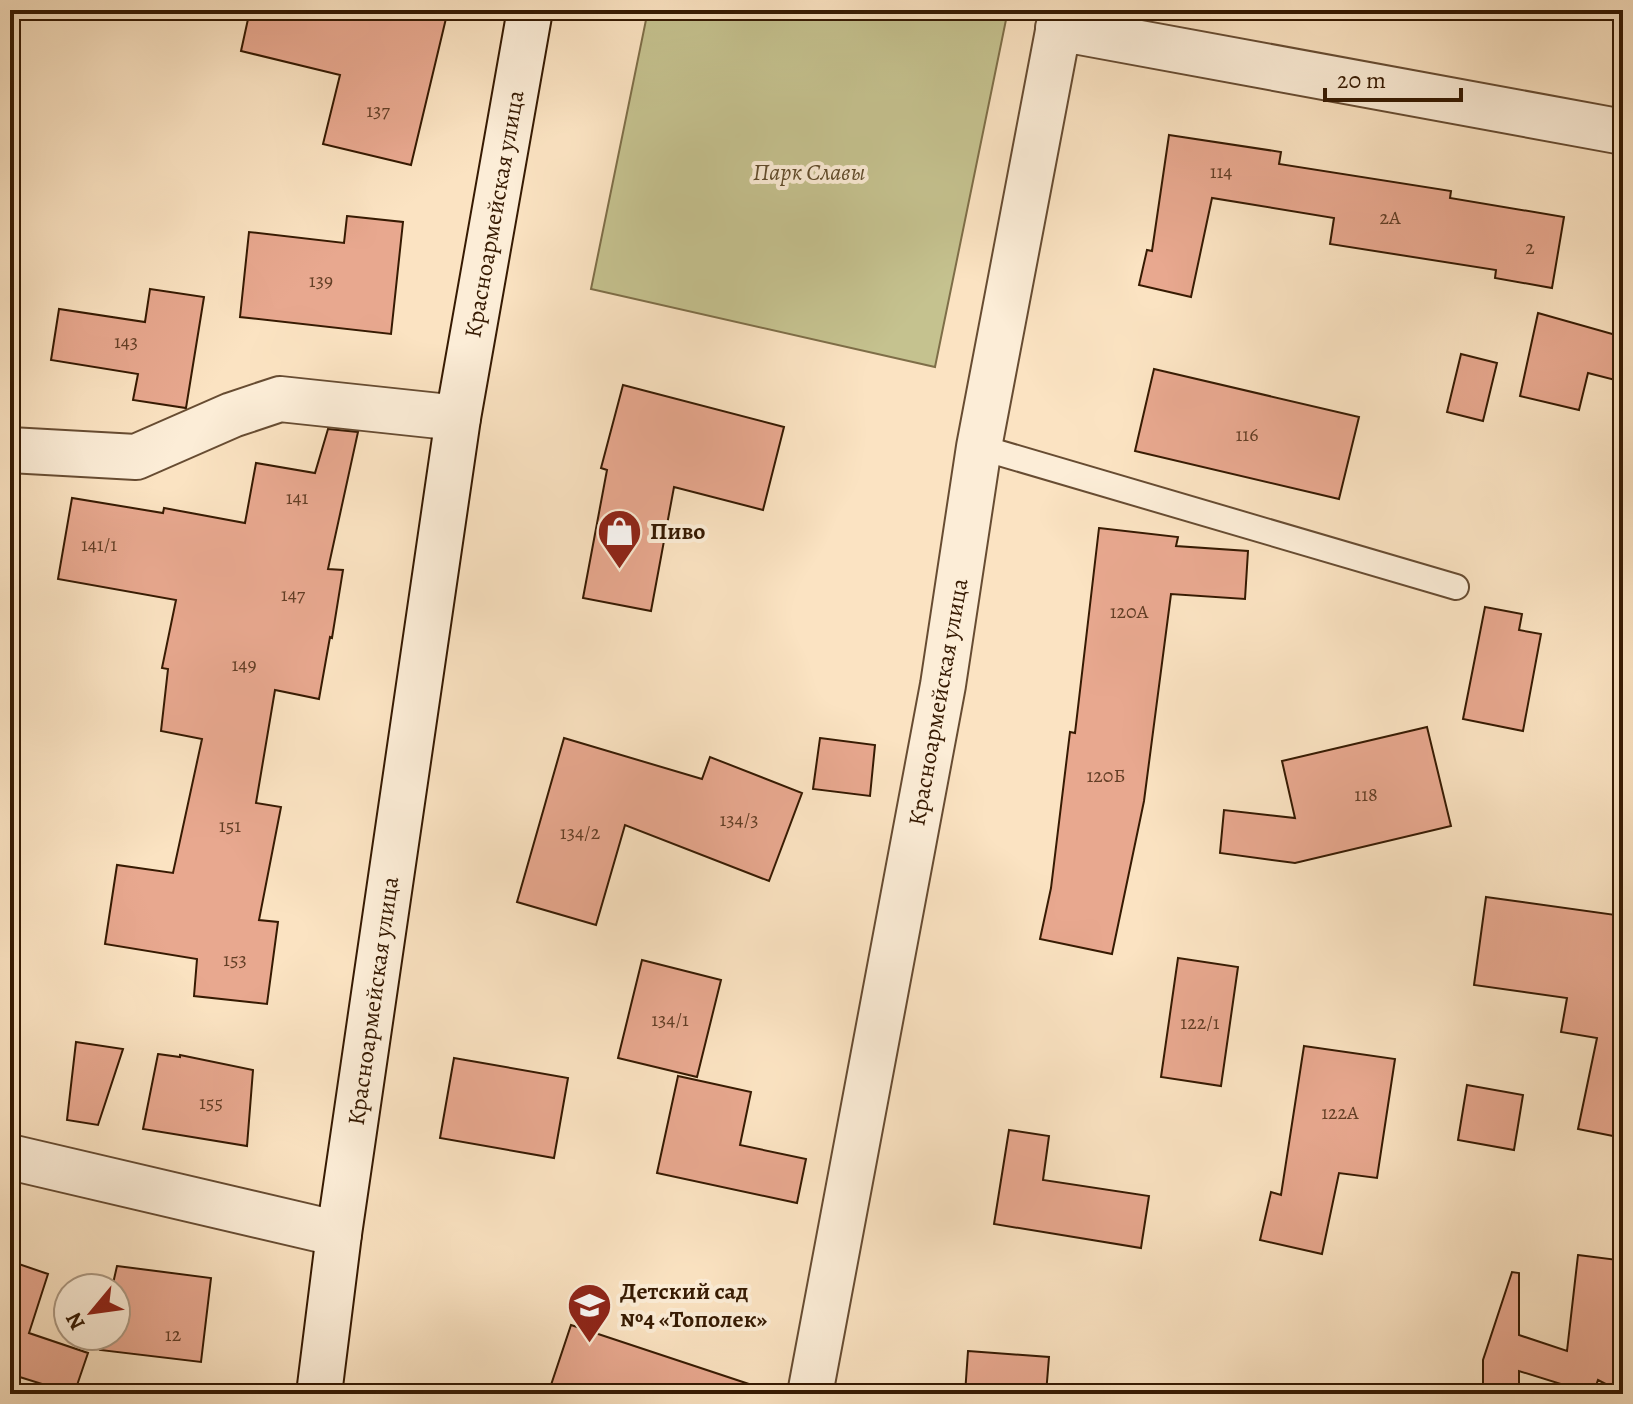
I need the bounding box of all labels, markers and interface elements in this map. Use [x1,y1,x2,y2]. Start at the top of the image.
scale bar [1325,52,1461,102]
text: 20 m [1337,64,1386,96]
street label: Красноармейская улица [456,88,532,340]
house number: 137 [366,97,390,124]
park label: Парк Славы [753,156,865,188]
house number: 114 [1210,158,1232,185]
house number: 2А [1379,204,1401,231]
house number: 2 [1525,234,1535,261]
house number: 139 [309,267,333,294]
house number: 143 [114,328,138,355]
house number: 116 [1236,421,1258,448]
house number: 141 [286,484,309,511]
shop icon: Пиво [595,507,643,570]
place label: Пиво [650,515,705,547]
house number: 141/1 [81,531,117,558]
street label: Красноармейская улица [900,576,976,828]
house number: 147 [281,581,306,608]
house number: 120А [1110,598,1149,625]
house number: 149 [232,651,257,678]
house number: 120Б [1087,762,1125,789]
house number: 118 [1354,781,1378,808]
house number: 134/3 [719,806,759,833]
house number: 151 [219,812,241,839]
house number: 134/2 [560,819,601,846]
street label: Красноармейская улица [340,875,406,1127]
house number: 153 [223,946,247,973]
house number: 134/1 [651,1006,689,1033]
house number: 122/1 [1180,1009,1220,1036]
house number: 155 [199,1089,223,1116]
house number: 122А [1321,1099,1359,1126]
north arrow [52,1272,132,1352]
place label: Детский сад №4 «Тополек» [620,1275,768,1335]
school or university icon: Детский сад №4 «Тополек» [565,1281,613,1344]
text: N [58,1307,92,1335]
house number: 12 [165,1321,182,1348]

